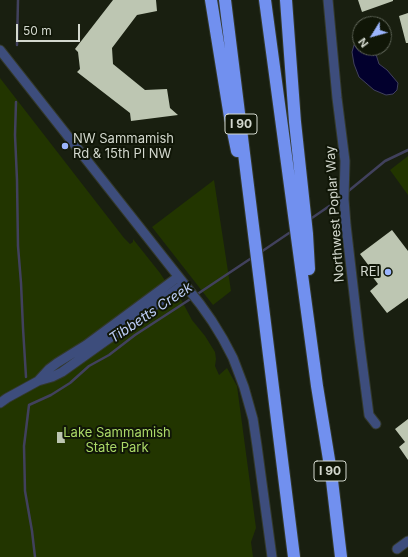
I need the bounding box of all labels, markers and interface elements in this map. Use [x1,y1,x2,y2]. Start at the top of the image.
scale bar [18,16,82,42]
north arrow [352,16,392,56]
text: 50 m [23,23,52,38]
text: N [355,35,371,50]
road number: I 90 [225,114,257,134]
place label: NW Sammamish Rd & 15th Pl NW [73,131,174,162]
marker: NW Sammamish Rd & 15th Pl NW [60,141,70,151]
street label: Northwest Poplar Way [322,145,348,283]
place label: REI [360,264,380,280]
marker: REI [383,267,393,277]
water label: Tibbetts Creek [106,279,196,347]
park label: Lake Sammamish State Park [63,425,171,456]
road number: I 90 [314,461,346,481]

